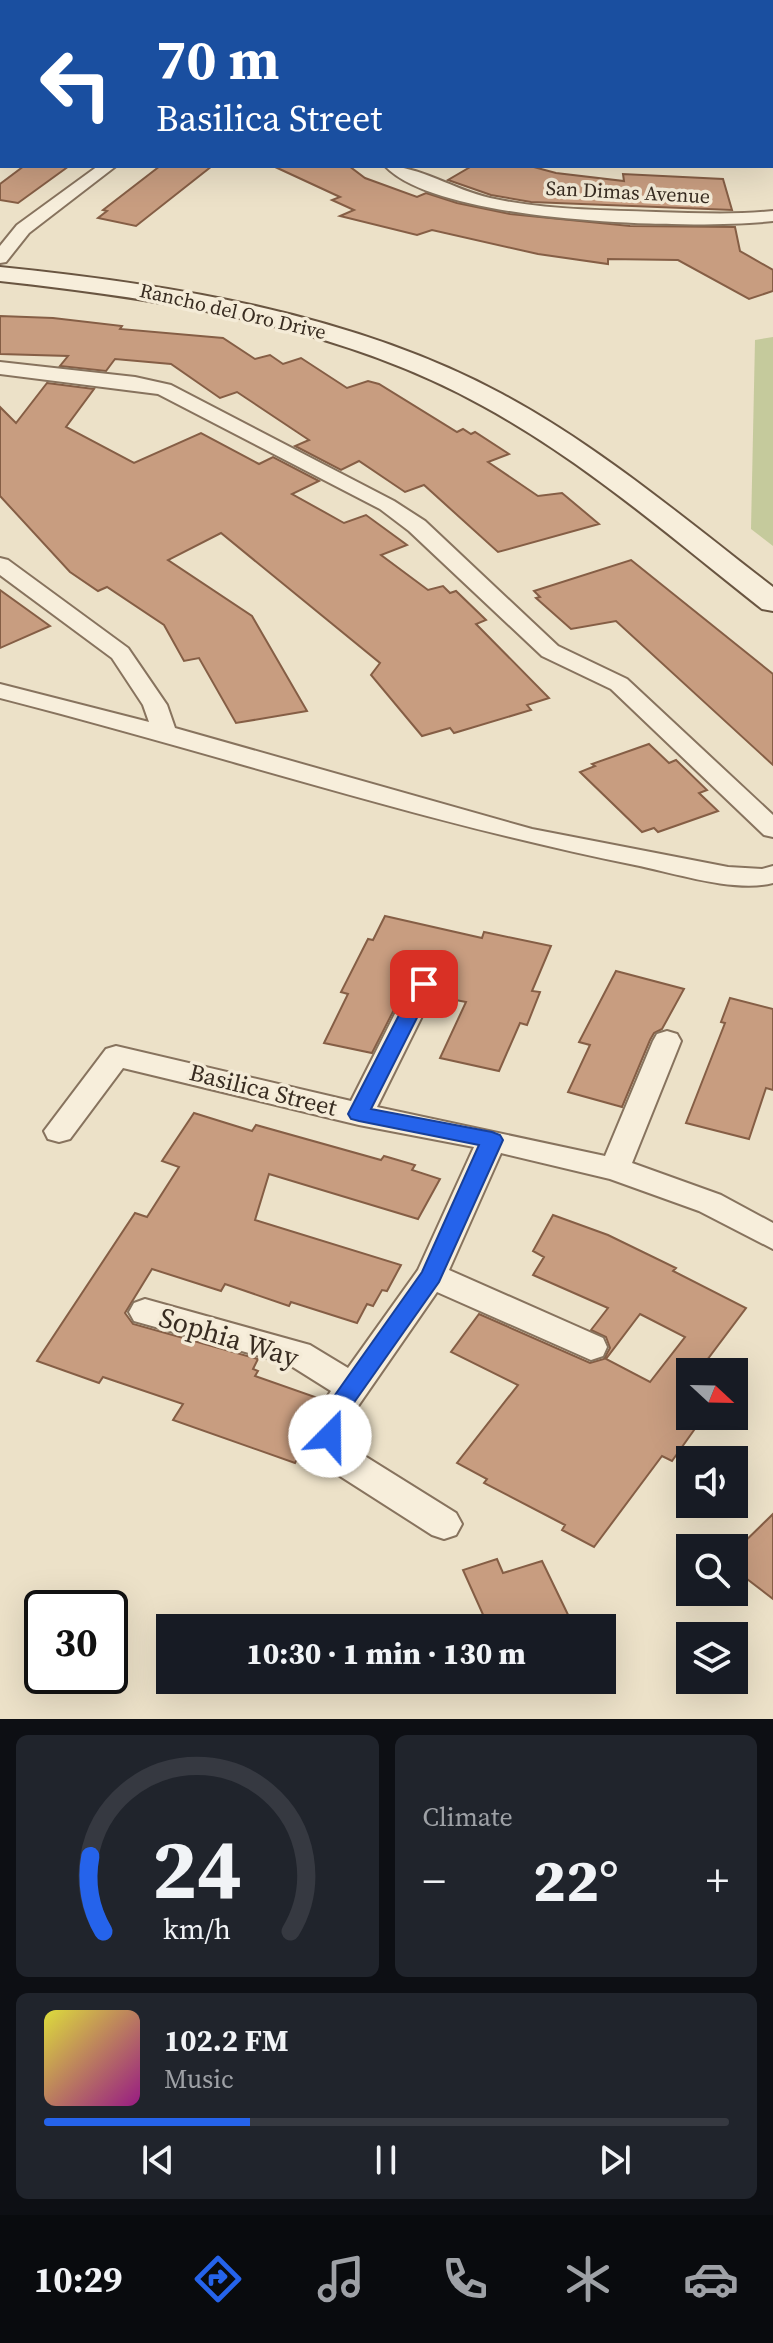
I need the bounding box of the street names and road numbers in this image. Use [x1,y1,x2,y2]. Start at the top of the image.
street label: San Dimas Avenue [545,174,711,210]
street label: Rancho del Oro Drive [137,276,329,346]
street label: Basilica Street [186,1055,340,1124]
street label: Sophia Way [155,1298,304,1376]

